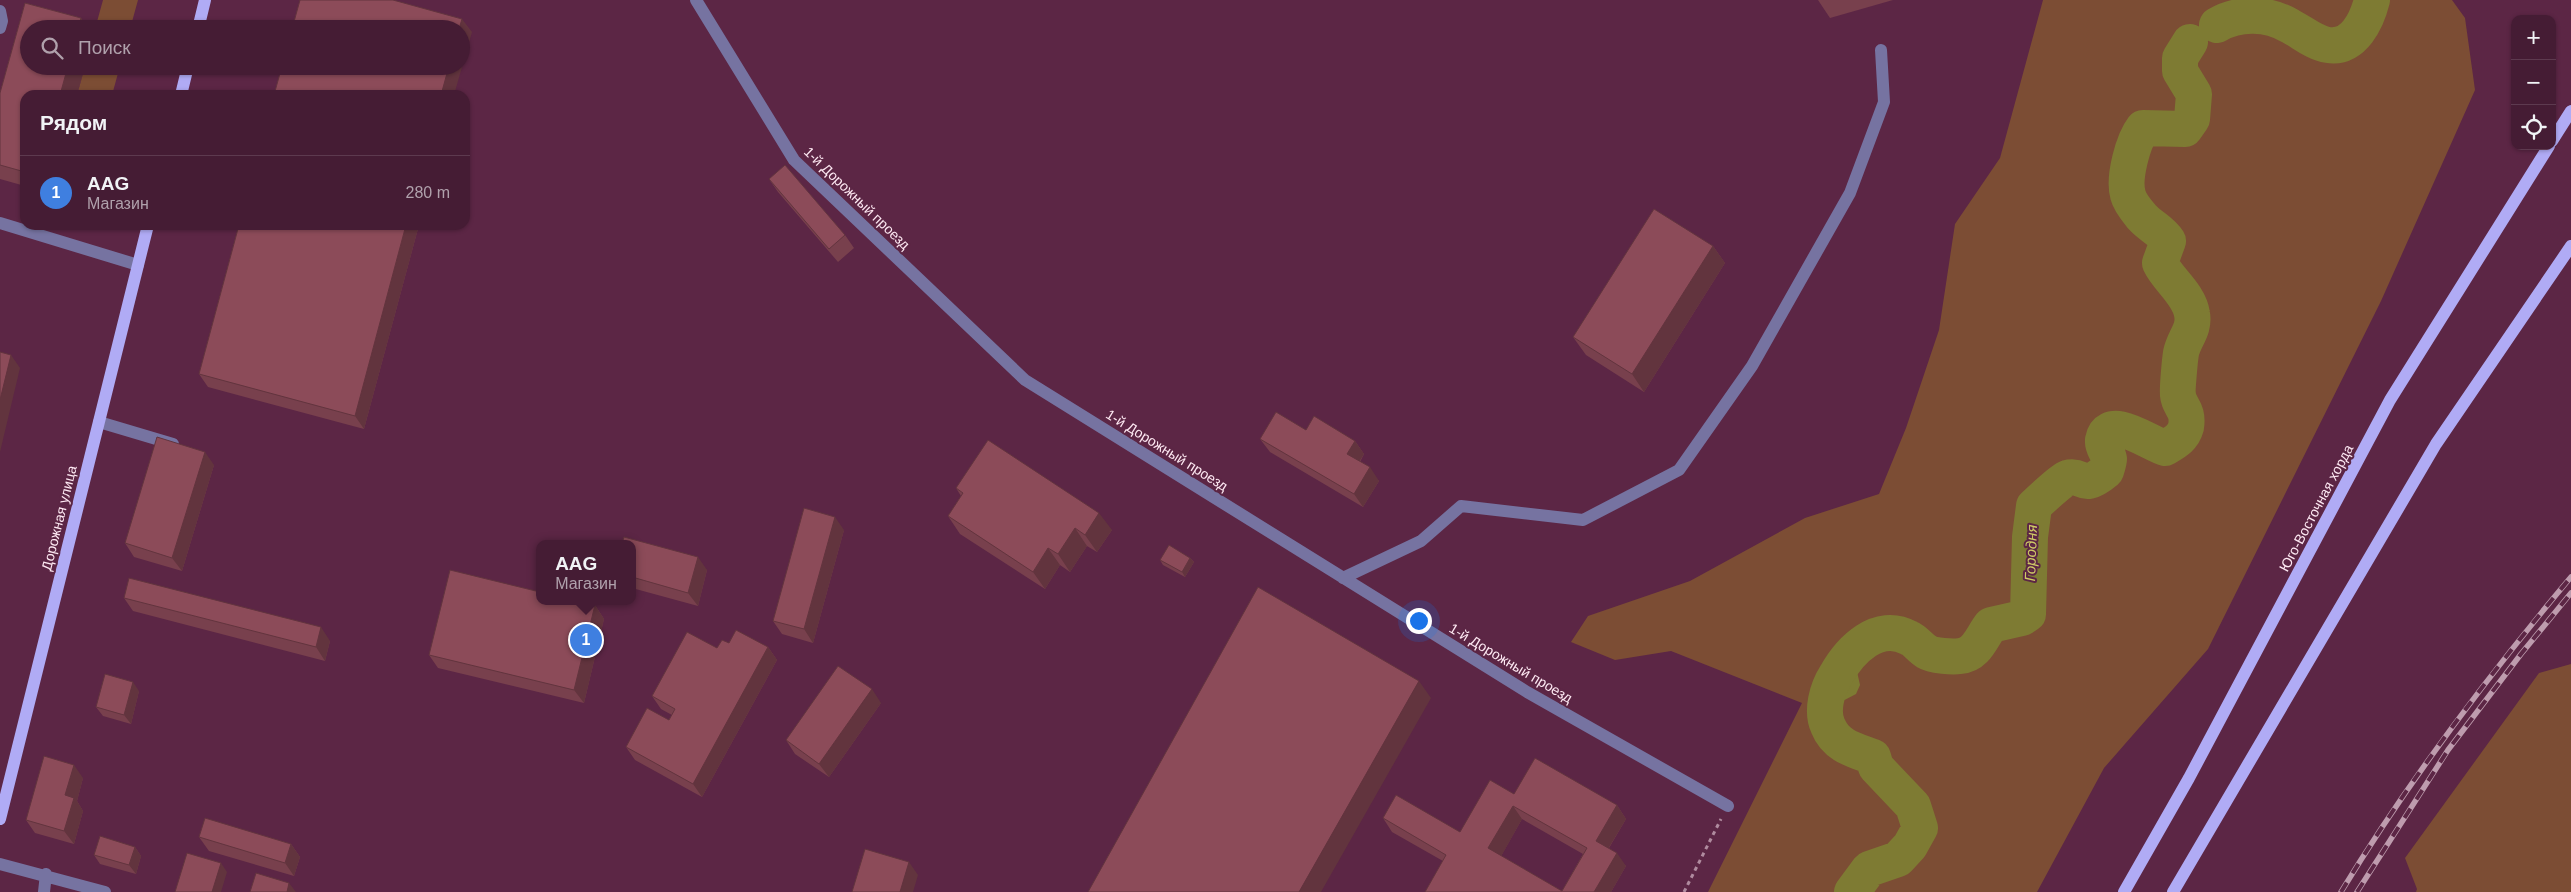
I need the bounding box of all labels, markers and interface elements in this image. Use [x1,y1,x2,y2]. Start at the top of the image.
map controls [2511,15,2556,150]
button: + [2511,15,2556,60]
search box [20,20,470,75]
icon: search [38,34,66,62]
text: Поиск [78,37,131,58]
button: − [2511,60,2556,105]
button: locate [2511,105,2556,150]
text: Рядом [40,111,107,134]
street label: 1-й Дорожный проезд [801,143,913,253]
text: AAG [87,173,129,194]
text: 1 [52,184,60,201]
text: 280 m [406,184,450,201]
text: Магазин [87,195,149,212]
street label: 1-й Дорожный проезд [1103,406,1231,494]
street label: Юго-Восточная хорда [2276,442,2356,574]
street label: Дорожная улица [38,464,80,572]
water label: Городня [2021,524,2040,582]
popup [536,540,636,605]
text: AAG [555,553,597,574]
text: Магазин [555,575,617,592]
your location [1406,608,1432,634]
street label: 1-й Дорожный проезд [1447,620,1575,706]
pin: 1 [570,621,602,659]

